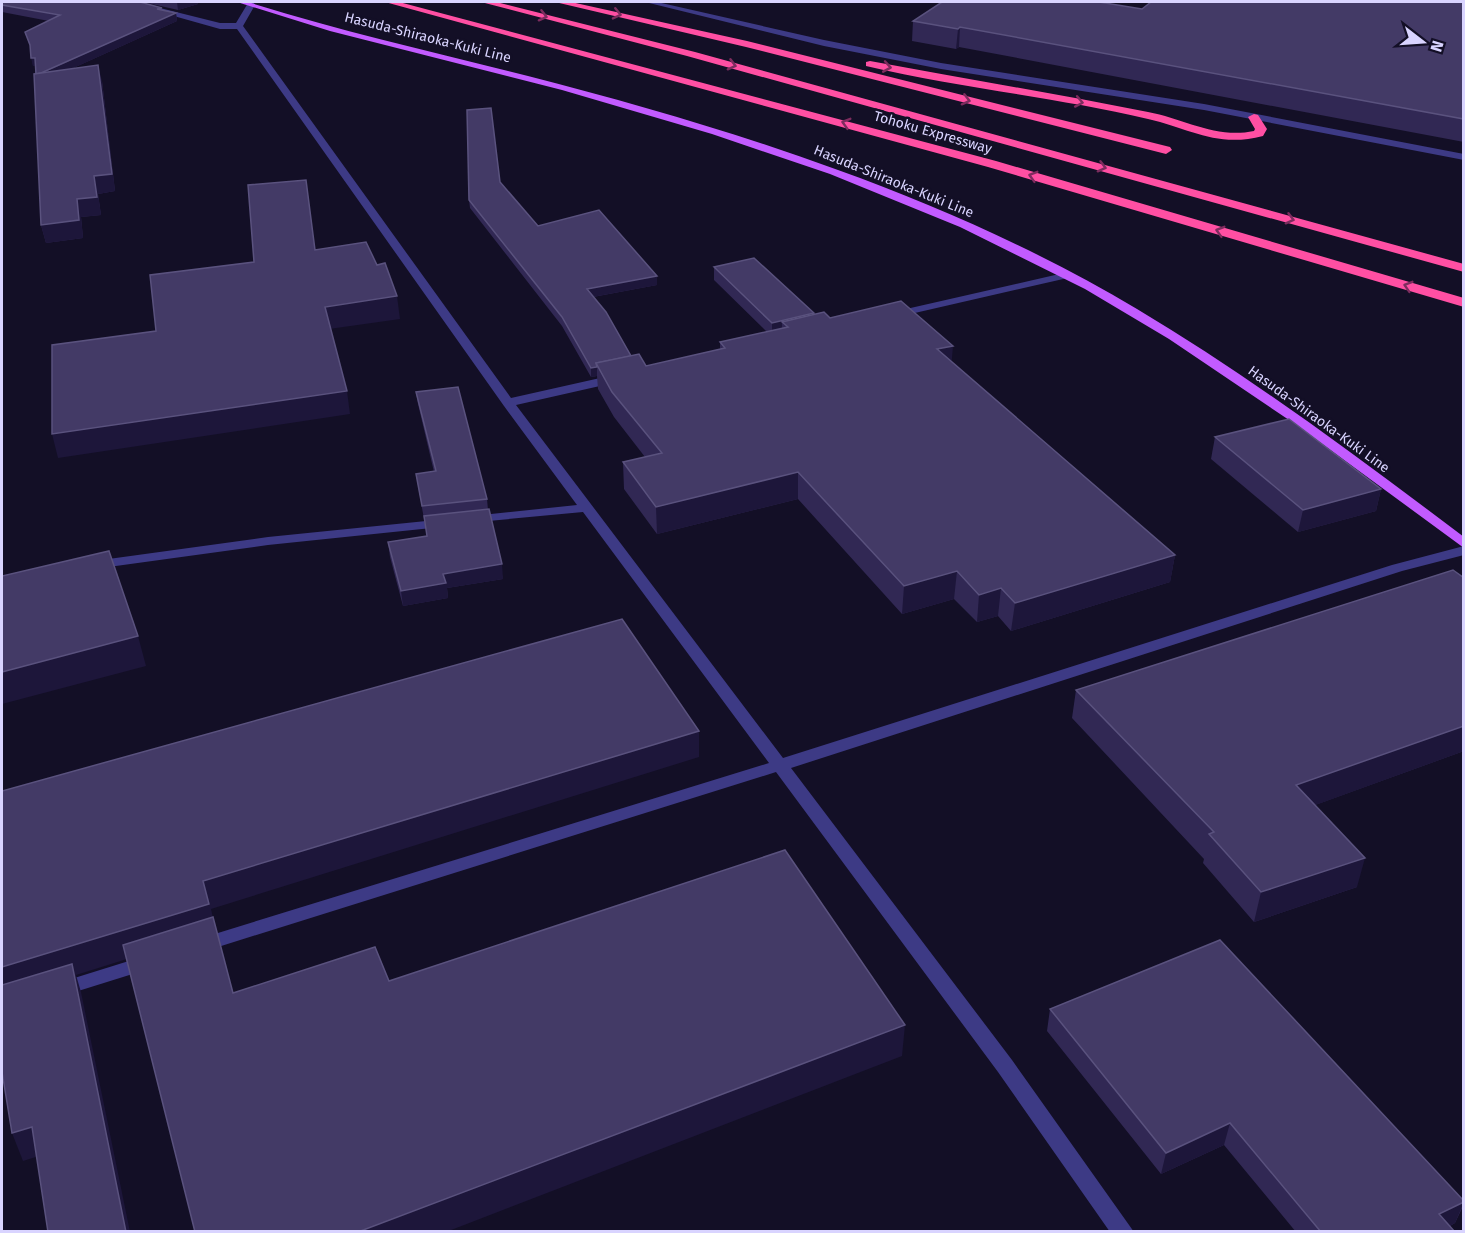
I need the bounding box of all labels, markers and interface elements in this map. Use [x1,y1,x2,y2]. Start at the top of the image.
one-way arrow [612,7,622,20]
one-way arrow [538,8,548,21]
street label: Hasuda-Shiraoka-Kuki Line [343,9,513,66]
north arrow [1393,12,1453,72]
text: N [1426,38,1448,54]
one-way arrow [726,58,736,70]
one-way arrow [882,60,892,73]
one-way arrow [961,92,971,105]
one-way arrow [1074,95,1084,108]
street label: Tohoku Expressway [872,107,994,158]
one-way arrow [841,118,851,130]
street label: Hasuda-Shiraoka-Kuki Line [811,142,976,221]
one-way arrow [1097,160,1107,173]
one-way arrow [1028,171,1039,183]
one-way arrow [1285,212,1295,225]
one-way arrow [1216,226,1226,238]
one-way arrow [1403,281,1413,293]
street label: Hasuda-Shiraoka-Kuki Line [1245,362,1393,477]

